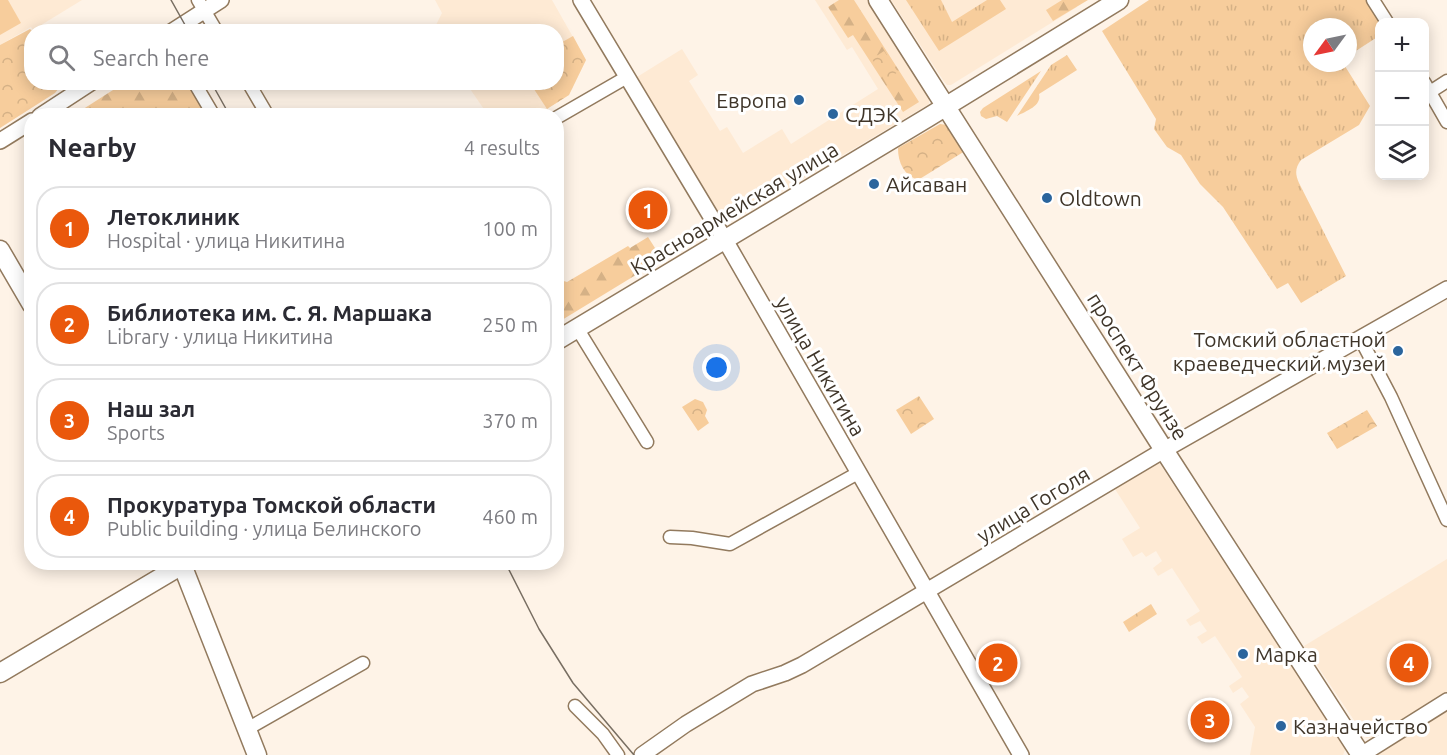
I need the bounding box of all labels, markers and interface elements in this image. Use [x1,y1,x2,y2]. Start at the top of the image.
north arrow [1303,18,1357,72]
map controls [1375,18,1429,180]
button: + [1375,18,1429,72]
search box [24,24,564,90]
icon: search [45,41,78,74]
text: Search here [93,45,209,70]
button: − [1375,72,1429,126]
place label: Европа [716,88,787,112]
marker: Европа [792,93,806,107]
place label: СДЭК [845,102,899,126]
marker: СДЭК [826,107,840,121]
button: layers [1375,126,1429,180]
text: Nearby [48,133,136,162]
text: 4 results [464,136,540,159]
street label: Красноармейская улица [626,137,842,279]
place label: Айсаван [886,172,967,196]
marker: Айсаван [867,177,881,191]
place label: Oldtown [1059,186,1142,210]
pin: 1 [628,188,668,232]
marker: Oldtown [1040,191,1054,205]
text: Летоклиник [107,204,240,229]
text: 1 [64,217,75,240]
text: 100 m [482,217,538,240]
text: Hospital · улица Никитина [107,229,345,252]
street label: проспект Фрунзе [1083,288,1193,444]
street label: улица Никитина [771,292,871,440]
text: Библиотека им. С. Я. Маршака [107,300,432,325]
text: 2 [64,313,75,336]
text: 250 m [482,313,538,336]
text: Library · улица Никитина [107,325,333,348]
place label: Томский областной краеведческий музей [1173,327,1386,375]
marker: Томский областной краеведческий музей [1391,344,1405,358]
your location [702,353,731,382]
text: Наш зал [107,396,195,421]
text: 3 [64,409,75,432]
text: 370 m [482,409,538,432]
text: Sports [107,421,165,444]
street label: улица Гоголя [972,461,1094,547]
text: Прокуратура Томской области [107,492,436,517]
text: 4 [64,505,75,528]
text: 460 m [482,505,538,528]
text: Public building · улица Белинского [107,517,421,540]
pin: 2 [978,640,1018,686]
pin: 4 [1390,640,1428,686]
place label: Марка [1255,642,1318,666]
marker: Марка [1236,647,1250,661]
pin: 3 [1190,698,1230,742]
place label: Казначейство [1293,714,1428,738]
marker: Казначейство [1274,719,1288,733]

